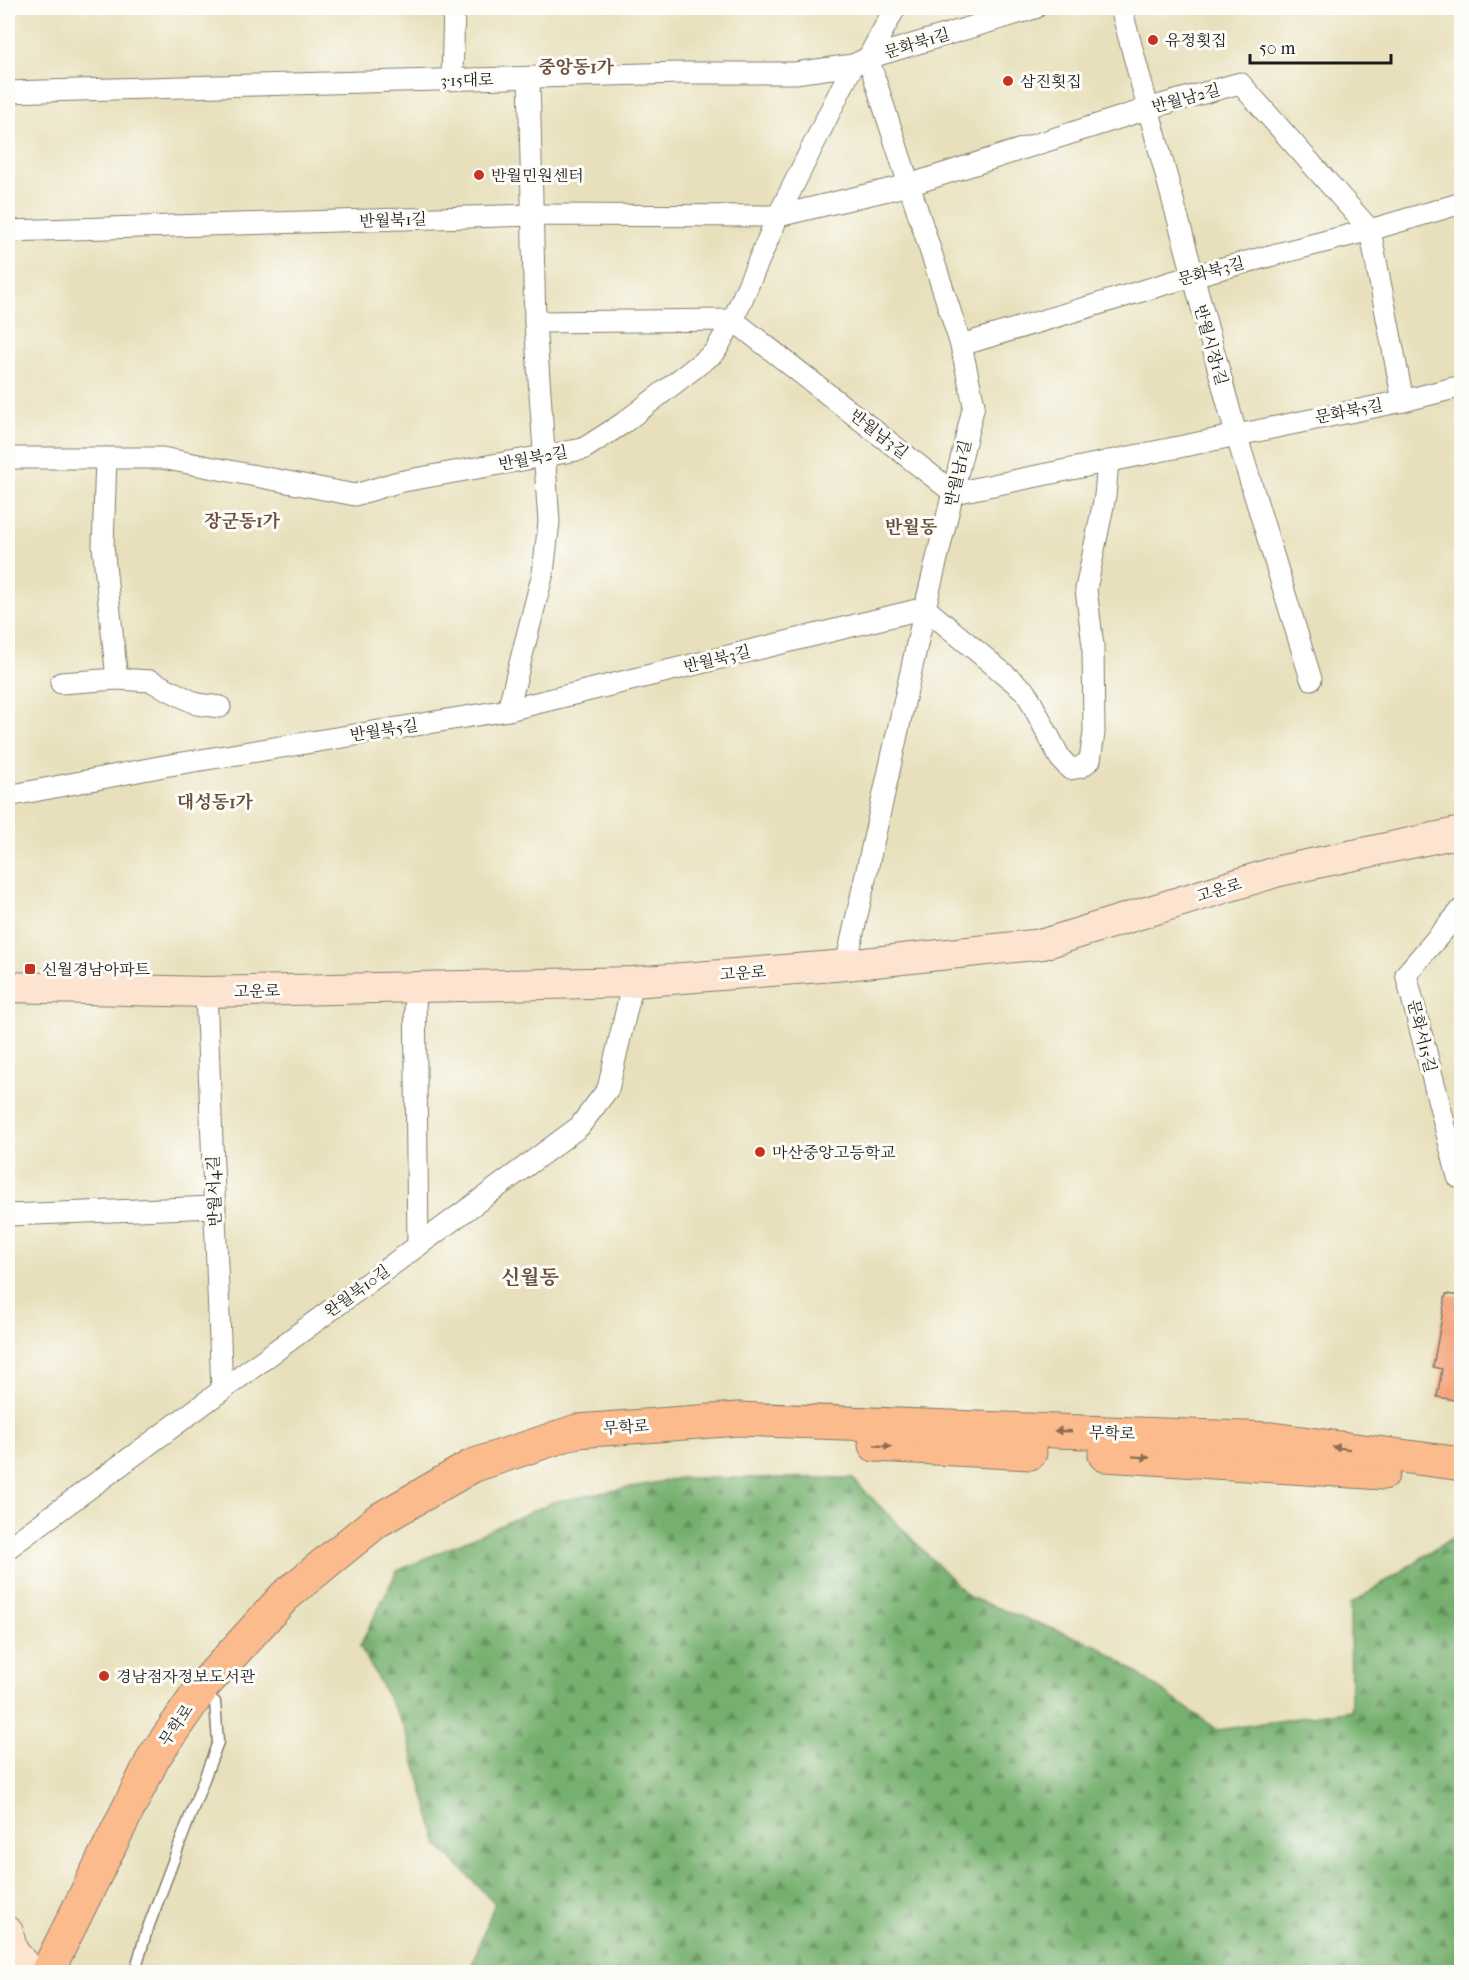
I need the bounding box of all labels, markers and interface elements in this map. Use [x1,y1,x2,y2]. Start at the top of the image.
street label: 문화북1길 [882,24,952,62]
scale bar [1250,27,1391,65]
place label: 유정횟집 [1165,31,1227,50]
marker: 유정횟집 [1146,33,1160,47]
text: 50 m [1259,38,1296,59]
district label: 중앙동1가 [538,57,615,78]
street label: 3·15대로 [440,70,494,90]
place label: 삼진횟집 [1020,72,1082,91]
marker: 삼진횟집 [1001,74,1015,88]
street label: 반월남2길 [1150,80,1222,116]
place label: 반월민원센터 [491,166,584,185]
marker: 반월민원센터 [472,168,486,182]
street label: 반월북1길 [359,209,427,231]
street label: 문화북3길 [1176,253,1246,289]
street label: 반월시장1길 [1190,302,1232,388]
street label: 문화북5길 [1313,395,1385,427]
street label: 반월남3길 [846,405,912,463]
street label: 반월남1길 [941,438,975,508]
street label: 반월북2길 [497,442,569,474]
district label: 장군동1가 [204,511,281,532]
district label: 반월동 [885,517,938,538]
street label: 반월북3길 [682,642,752,676]
street label: 반월북5길 [349,715,419,745]
district label: 대성동1가 [177,792,254,813]
street label: 고운로 [1194,874,1244,906]
place label: 신월경남아파트 [42,960,151,979]
marker: 신월경남아파트 [23,962,37,976]
street label: 고운로 [719,962,767,984]
street label: 고운로 [234,981,281,1001]
street label: 문화서15길 [1404,998,1440,1074]
place label: 마산중앙고등학교 [772,1143,896,1162]
marker: 마산중앙고등학교 [753,1145,767,1159]
street label: 반월서4길 [203,1155,225,1227]
street label: 완월북10길 [321,1261,393,1321]
district label: 신월동 [501,1266,560,1289]
street label: 무학로 [602,1416,650,1438]
street label: 무학로 [1088,1423,1136,1443]
one-way arrow [1053,1427,1072,1436]
one-way arrow [874,1441,893,1451]
one-way arrow [1331,1443,1350,1453]
one-way arrow [1131,1452,1150,1462]
place label: 경남점자정보도서관 [116,1667,256,1686]
marker: 경남점자정보도서관 [97,1669,111,1683]
street label: 무학로 [155,1700,197,1750]

